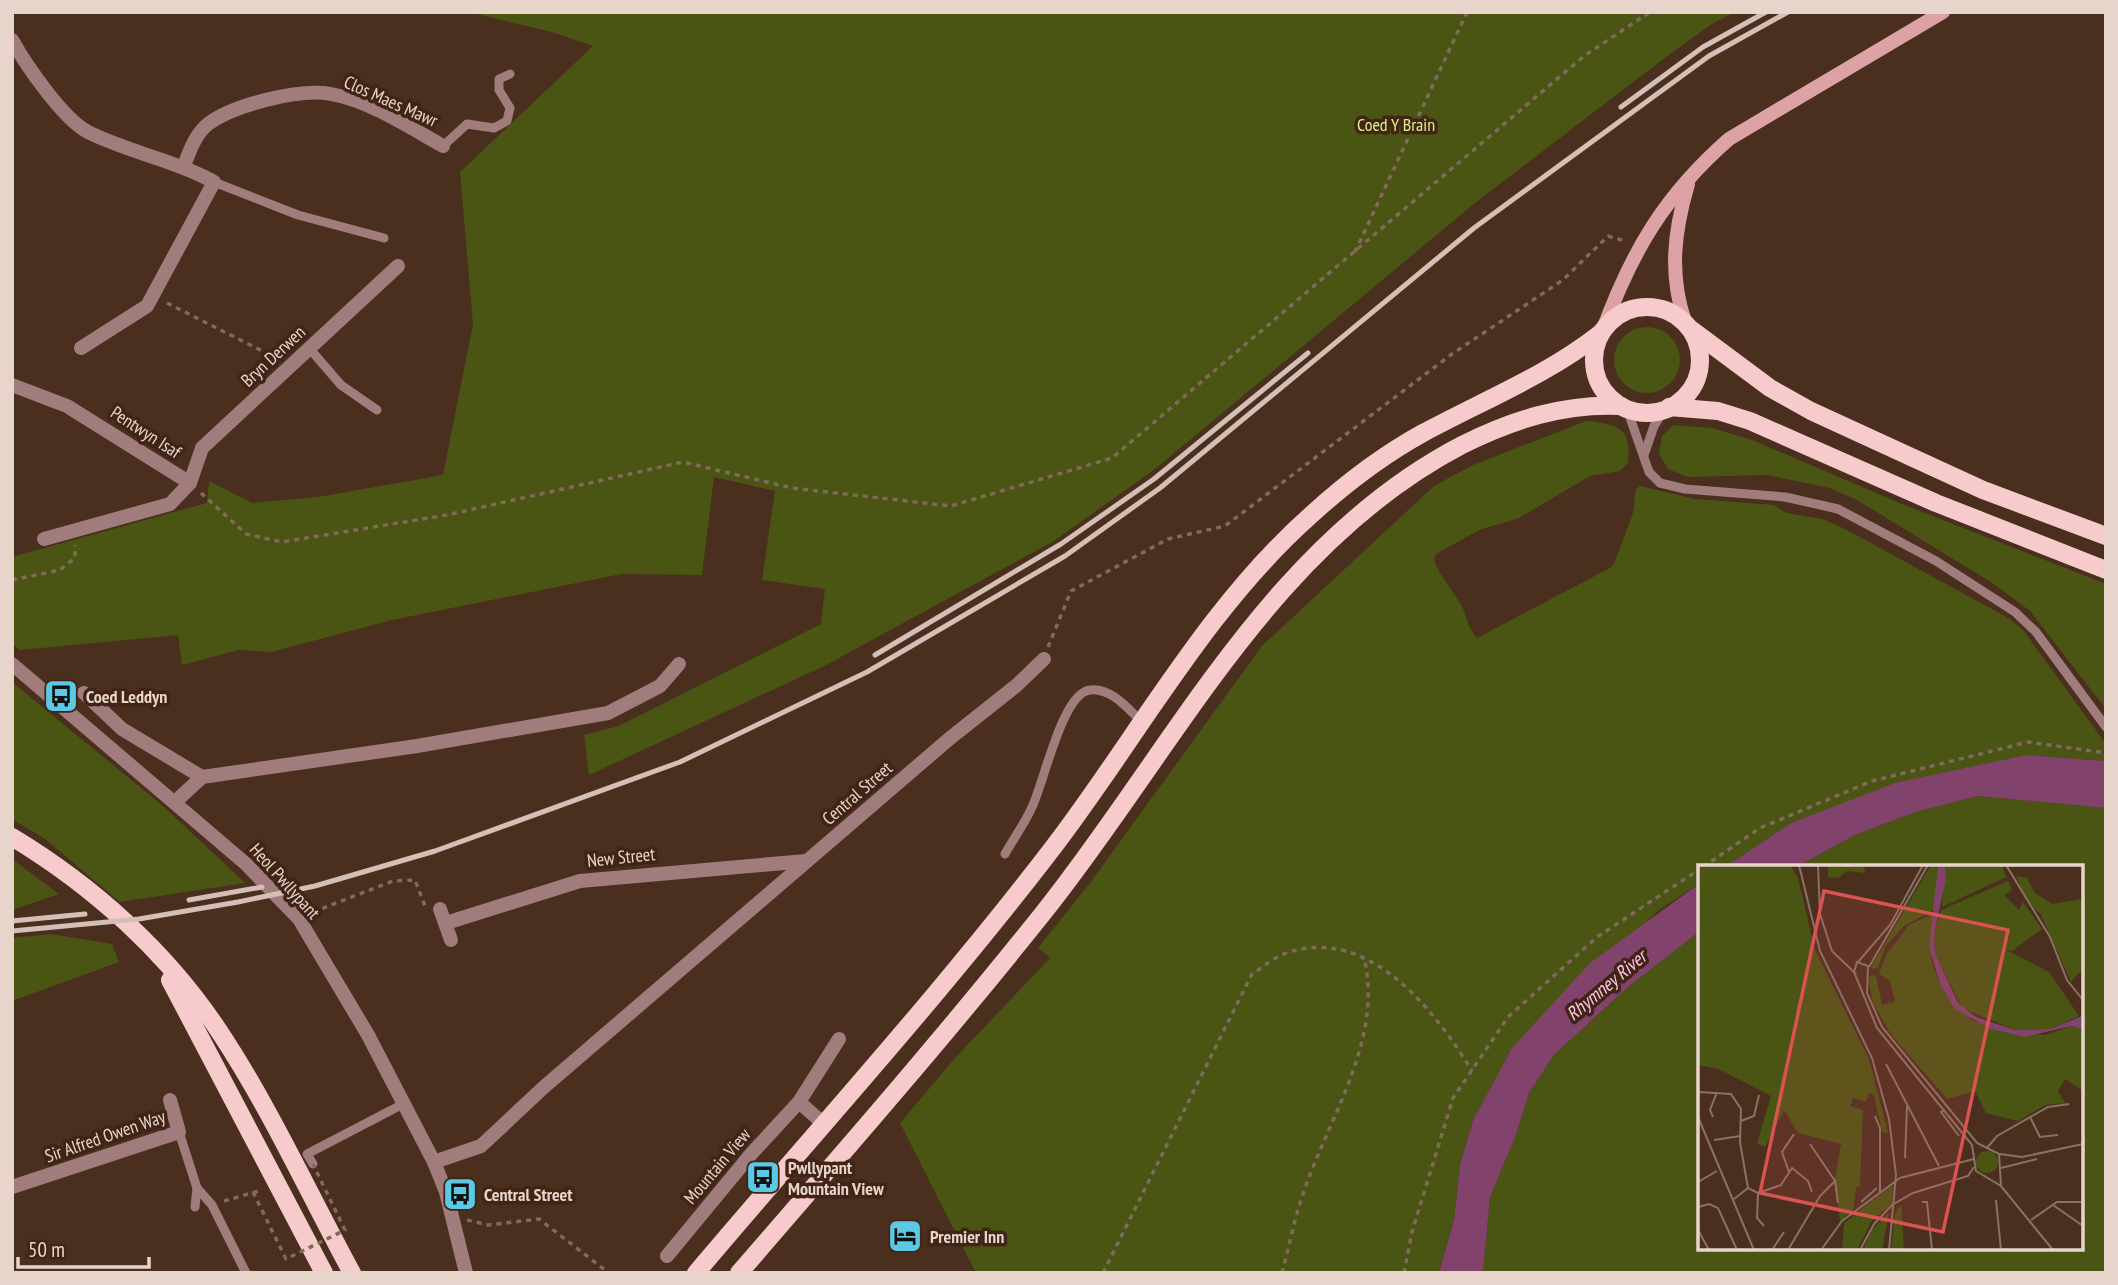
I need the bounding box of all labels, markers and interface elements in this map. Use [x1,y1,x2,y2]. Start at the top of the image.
street label: Clos Maes Mawr [340,70,442,132]
park label: Coed Y Brain [1357,113,1435,136]
street label: Bryn Derwen [236,320,310,392]
street label: Pentwyn Isaf [106,401,187,464]
bus stop icon: Coed Leddyn [42,677,80,715]
place label: Coed Leddyn [86,685,167,708]
street label: Central Street [817,756,897,830]
street label: Heol Pwllypant [245,838,325,924]
street label: New Street [586,842,656,872]
inset map [1698,865,2083,1250]
water label: Rhymney River [1561,943,1653,1025]
street label: Sir Alfred Owen Way [42,1105,168,1167]
street label: Mountain View [678,1123,756,1209]
place label: Pwllypant Mountain View [788,1156,884,1200]
bus stop icon: Pwllypant Mountain View [744,1158,782,1196]
bus stop icon: Central Street [441,1175,479,1213]
place label: Central Street [484,1183,573,1206]
hotel icon: Premier Inn [886,1217,924,1255]
place label: Premier Inn [930,1225,1004,1248]
scale bar [18,1226,149,1270]
text: 50 m [28,1236,65,1263]

